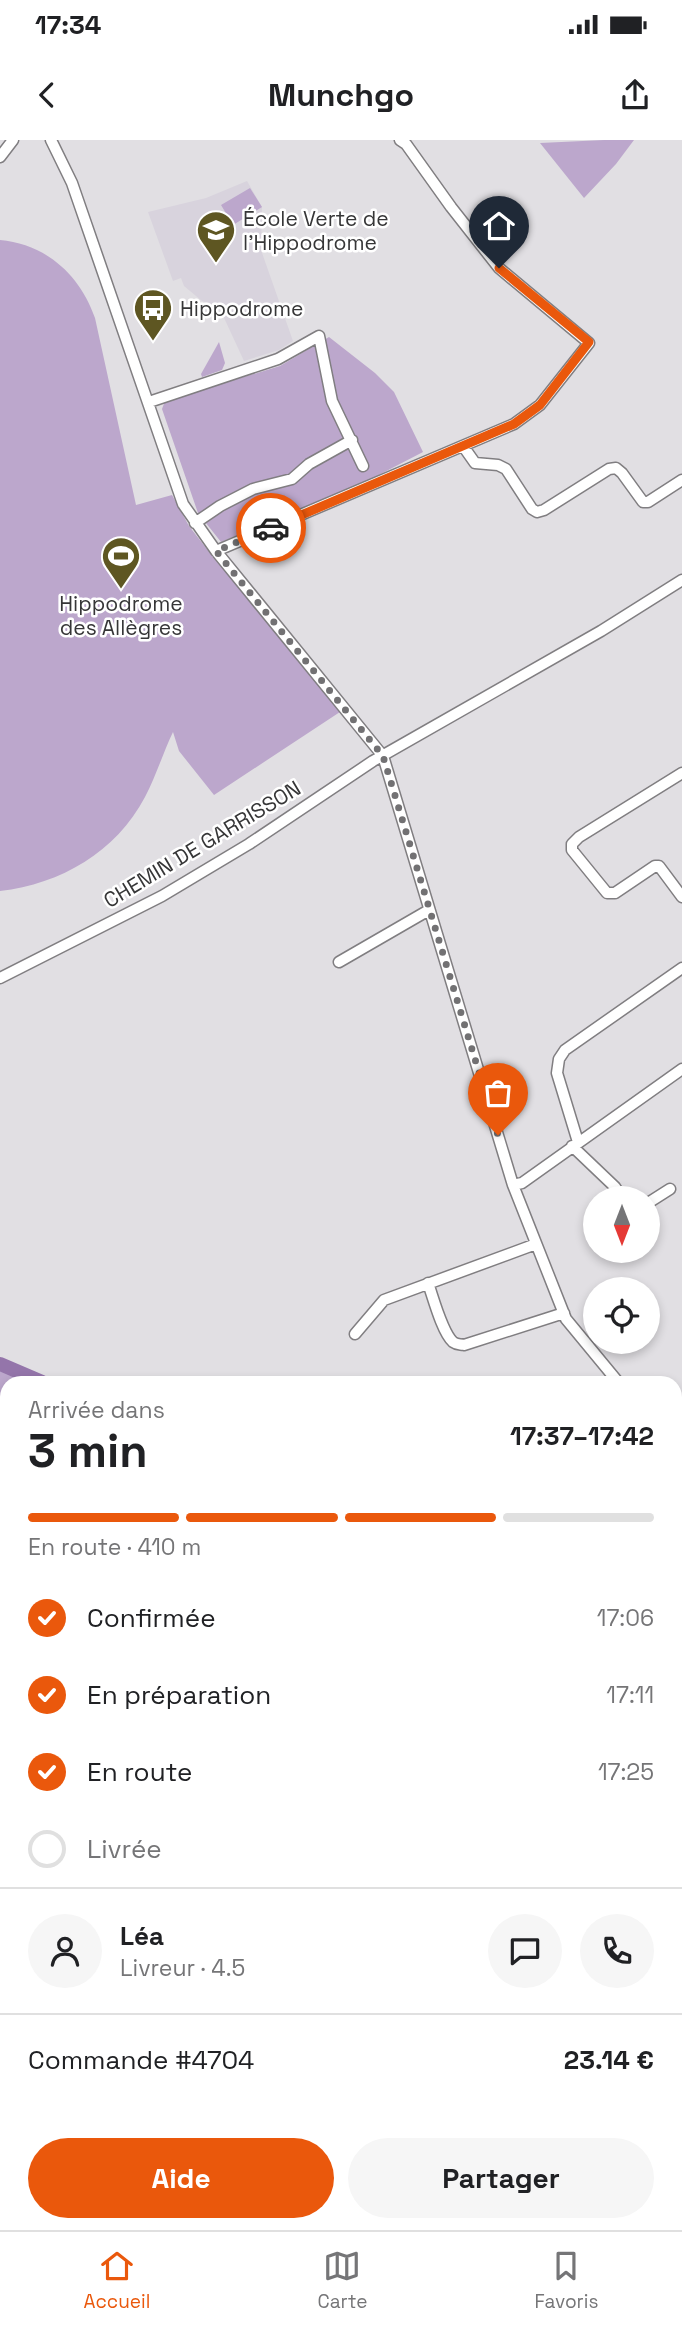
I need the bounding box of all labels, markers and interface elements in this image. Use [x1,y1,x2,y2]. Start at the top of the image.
text: 17:34 [35,8,101,42]
text: Munchgo [268,75,414,115]
icon: back [28,76,66,114]
icon: share [616,76,654,114]
pin [469,196,529,268]
place label: École Verte de l'Hippodrome [243,205,389,256]
icon: home [480,207,518,245]
school or university icon: École Verte de l'Hippodrome [195,209,237,264]
bus stop icon: Hippodrome [132,287,174,342]
place label: Hippodrome [180,295,303,322]
courier [236,493,306,563]
icon: car [252,509,290,547]
sports icon: Hippodrome des Allègres [100,535,142,590]
place label: Hippodrome des Allègres [59,590,183,641]
street label: CHEMIN DE GARRISSON [98,774,306,914]
pin [468,1063,528,1135]
icon: bag [479,1074,517,1112]
north arrow [583,1186,660,1264]
map controls [583,1186,660,1354]
button: locate [583,1277,660,1354]
text: Arrivée dans [28,1395,165,1425]
text: 17:37–17:42 [510,1419,654,1453]
text: 3 min [28,1422,148,1480]
text: En route · 410 m [28,1532,201,1562]
icon: check [28,1599,66,1637]
text: Confirmée [87,1601,216,1635]
text: 17:06 [597,1603,654,1633]
icon: check [28,1676,66,1714]
text: En préparation [87,1678,271,1712]
text: 17:11 [606,1680,654,1710]
icon: check [28,1753,66,1791]
text: En route [87,1755,192,1789]
text: 17:25 [598,1757,654,1787]
text: Livrée [87,1832,162,1866]
button: person [28,1914,102,1988]
button: chat [488,1914,562,1988]
button: phone [580,1914,654,1988]
text: Léa [120,1919,164,1953]
text: Livreur · 4.5 [120,1953,245,1983]
text: Commande #4704 [28,2043,254,2077]
text: 23.14 € [564,2043,654,2077]
button: Aide [28,2138,334,2218]
button: Partager [348,2138,654,2218]
tab: Accueil [84,2247,150,2314]
tab: Carte [317,2247,367,2314]
tab: Favoris [534,2247,598,2314]

